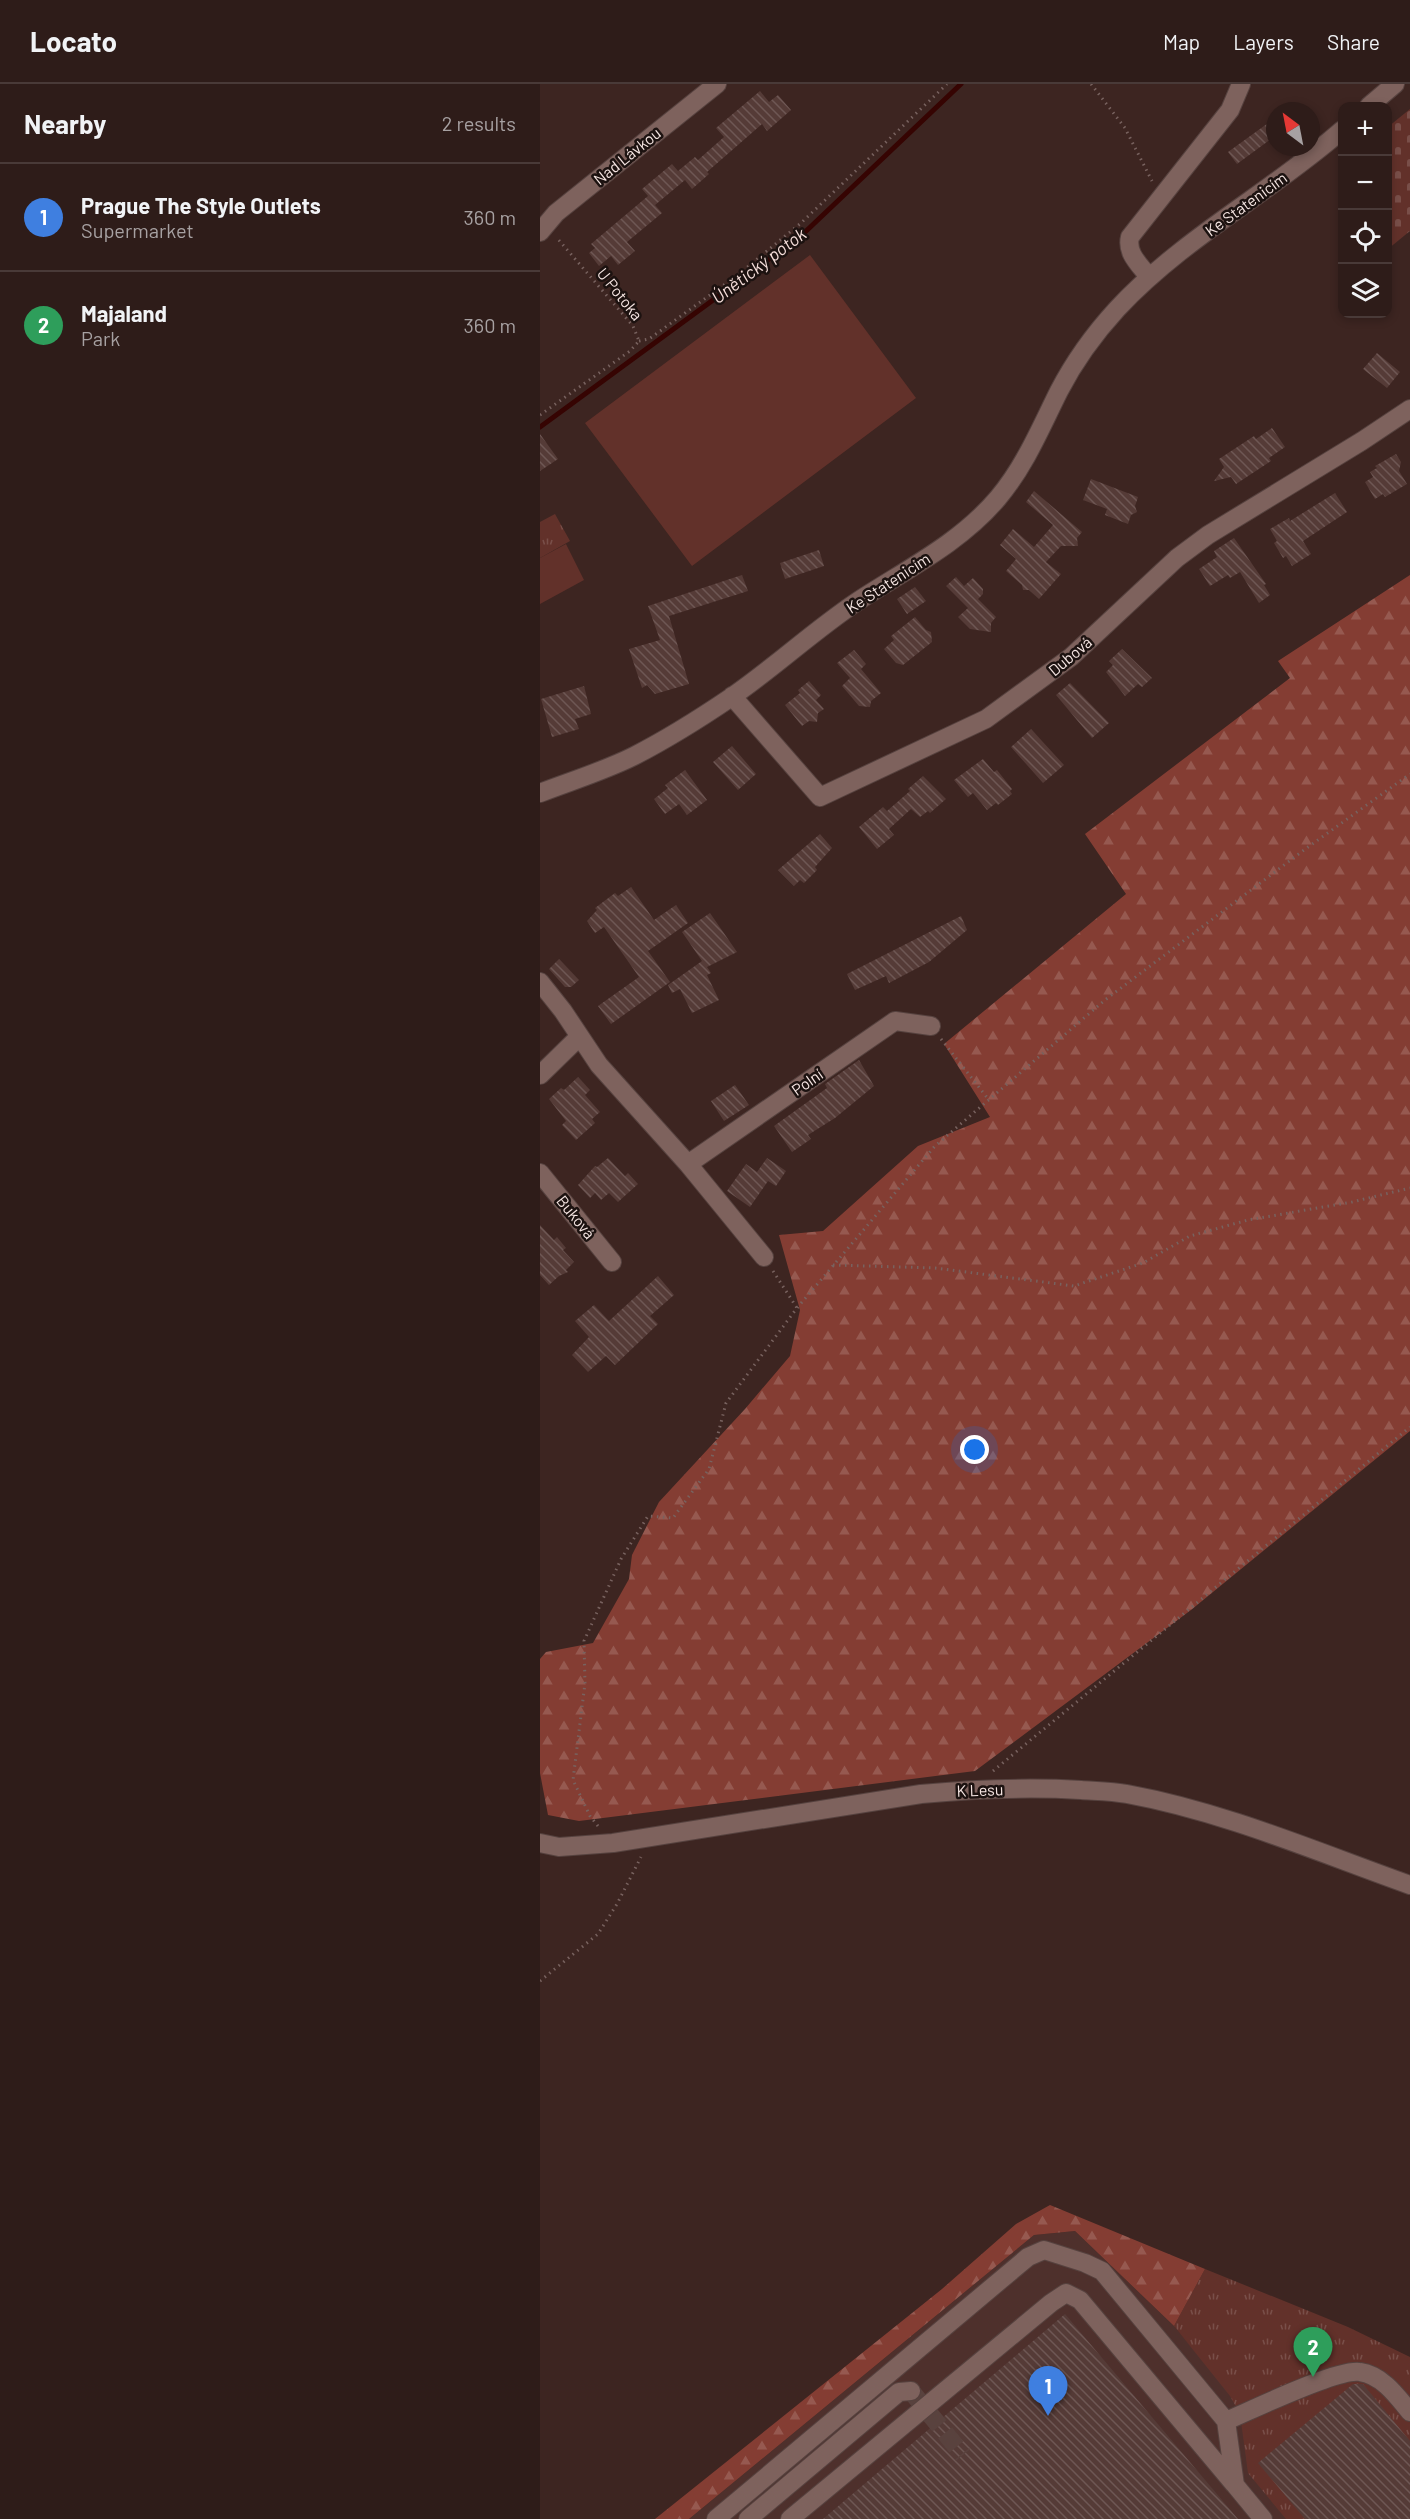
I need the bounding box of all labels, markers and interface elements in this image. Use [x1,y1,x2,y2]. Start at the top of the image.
text: Locato [30,24,117,58]
text: Map [1163,29,1200,54]
text: Layers [1233,29,1294,54]
text: Share [1327,29,1380,54]
north arrow [1266,102,1320,156]
map controls [1338,102,1392,318]
button: + [1338,102,1392,156]
text: Nearby [24,108,106,139]
text: 2 results [442,111,516,135]
street label: Nad Lávkou [589,123,664,188]
button: − [1338,156,1392,210]
street label: Ke Statenicím [1201,168,1290,240]
text: Prague The Style Outlets [81,192,321,218]
text: 1 [40,205,47,229]
text: 360 m [464,205,516,229]
button: locate [1338,210,1392,264]
text: Supermarket [81,218,194,242]
water label: Únětický potok [707,222,810,308]
street label: U Potoka [594,264,647,324]
button: layers [1338,264,1392,318]
text: Majaland [81,300,167,326]
text: 2 [38,313,49,337]
text: 360 m [464,313,516,337]
text: Park [81,326,120,350]
street label: Ke Statenicím [842,548,933,617]
street label: Dubová [1044,632,1095,679]
street label: Polní [787,1064,826,1099]
street label: Buková [553,1191,600,1242]
your location [960,1435,989,1464]
street label: K Lesu [956,1779,1004,1800]
pin: 2 [1294,2328,1332,2377]
pin: 1 [1028,2366,1068,2416]

